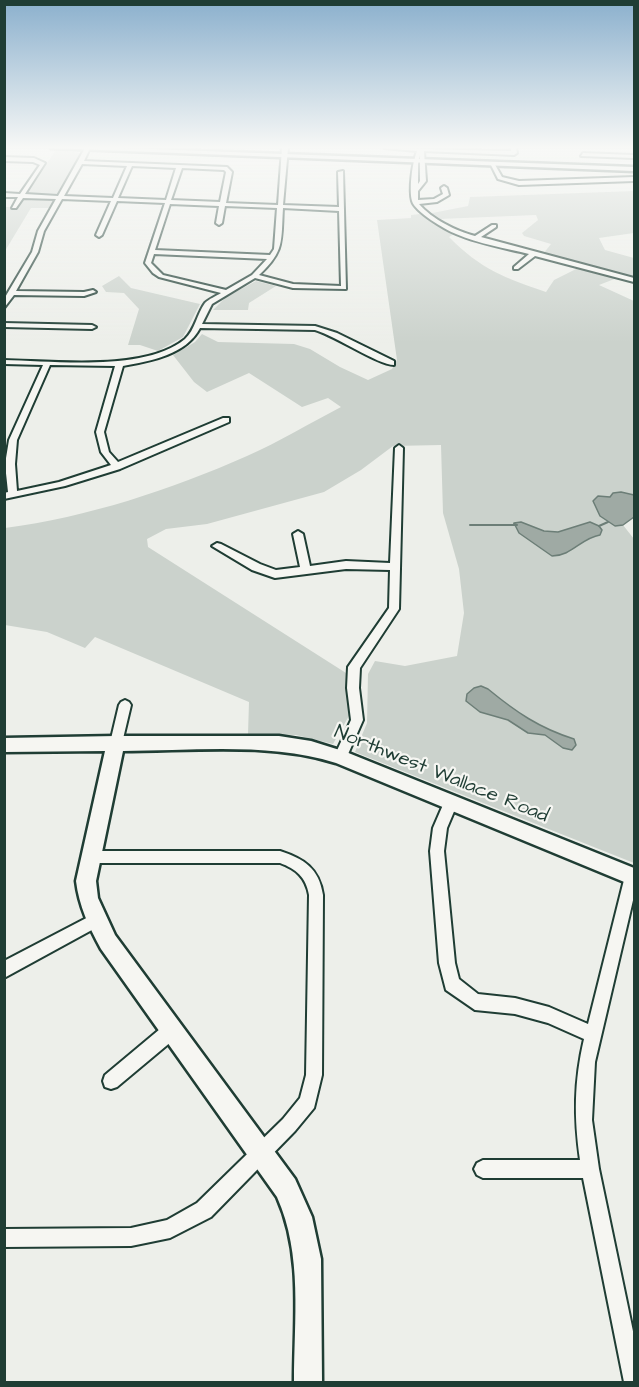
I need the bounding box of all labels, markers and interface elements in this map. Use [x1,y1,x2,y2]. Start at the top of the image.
street label: Northwest Wallace Road [330,721,552,829]

